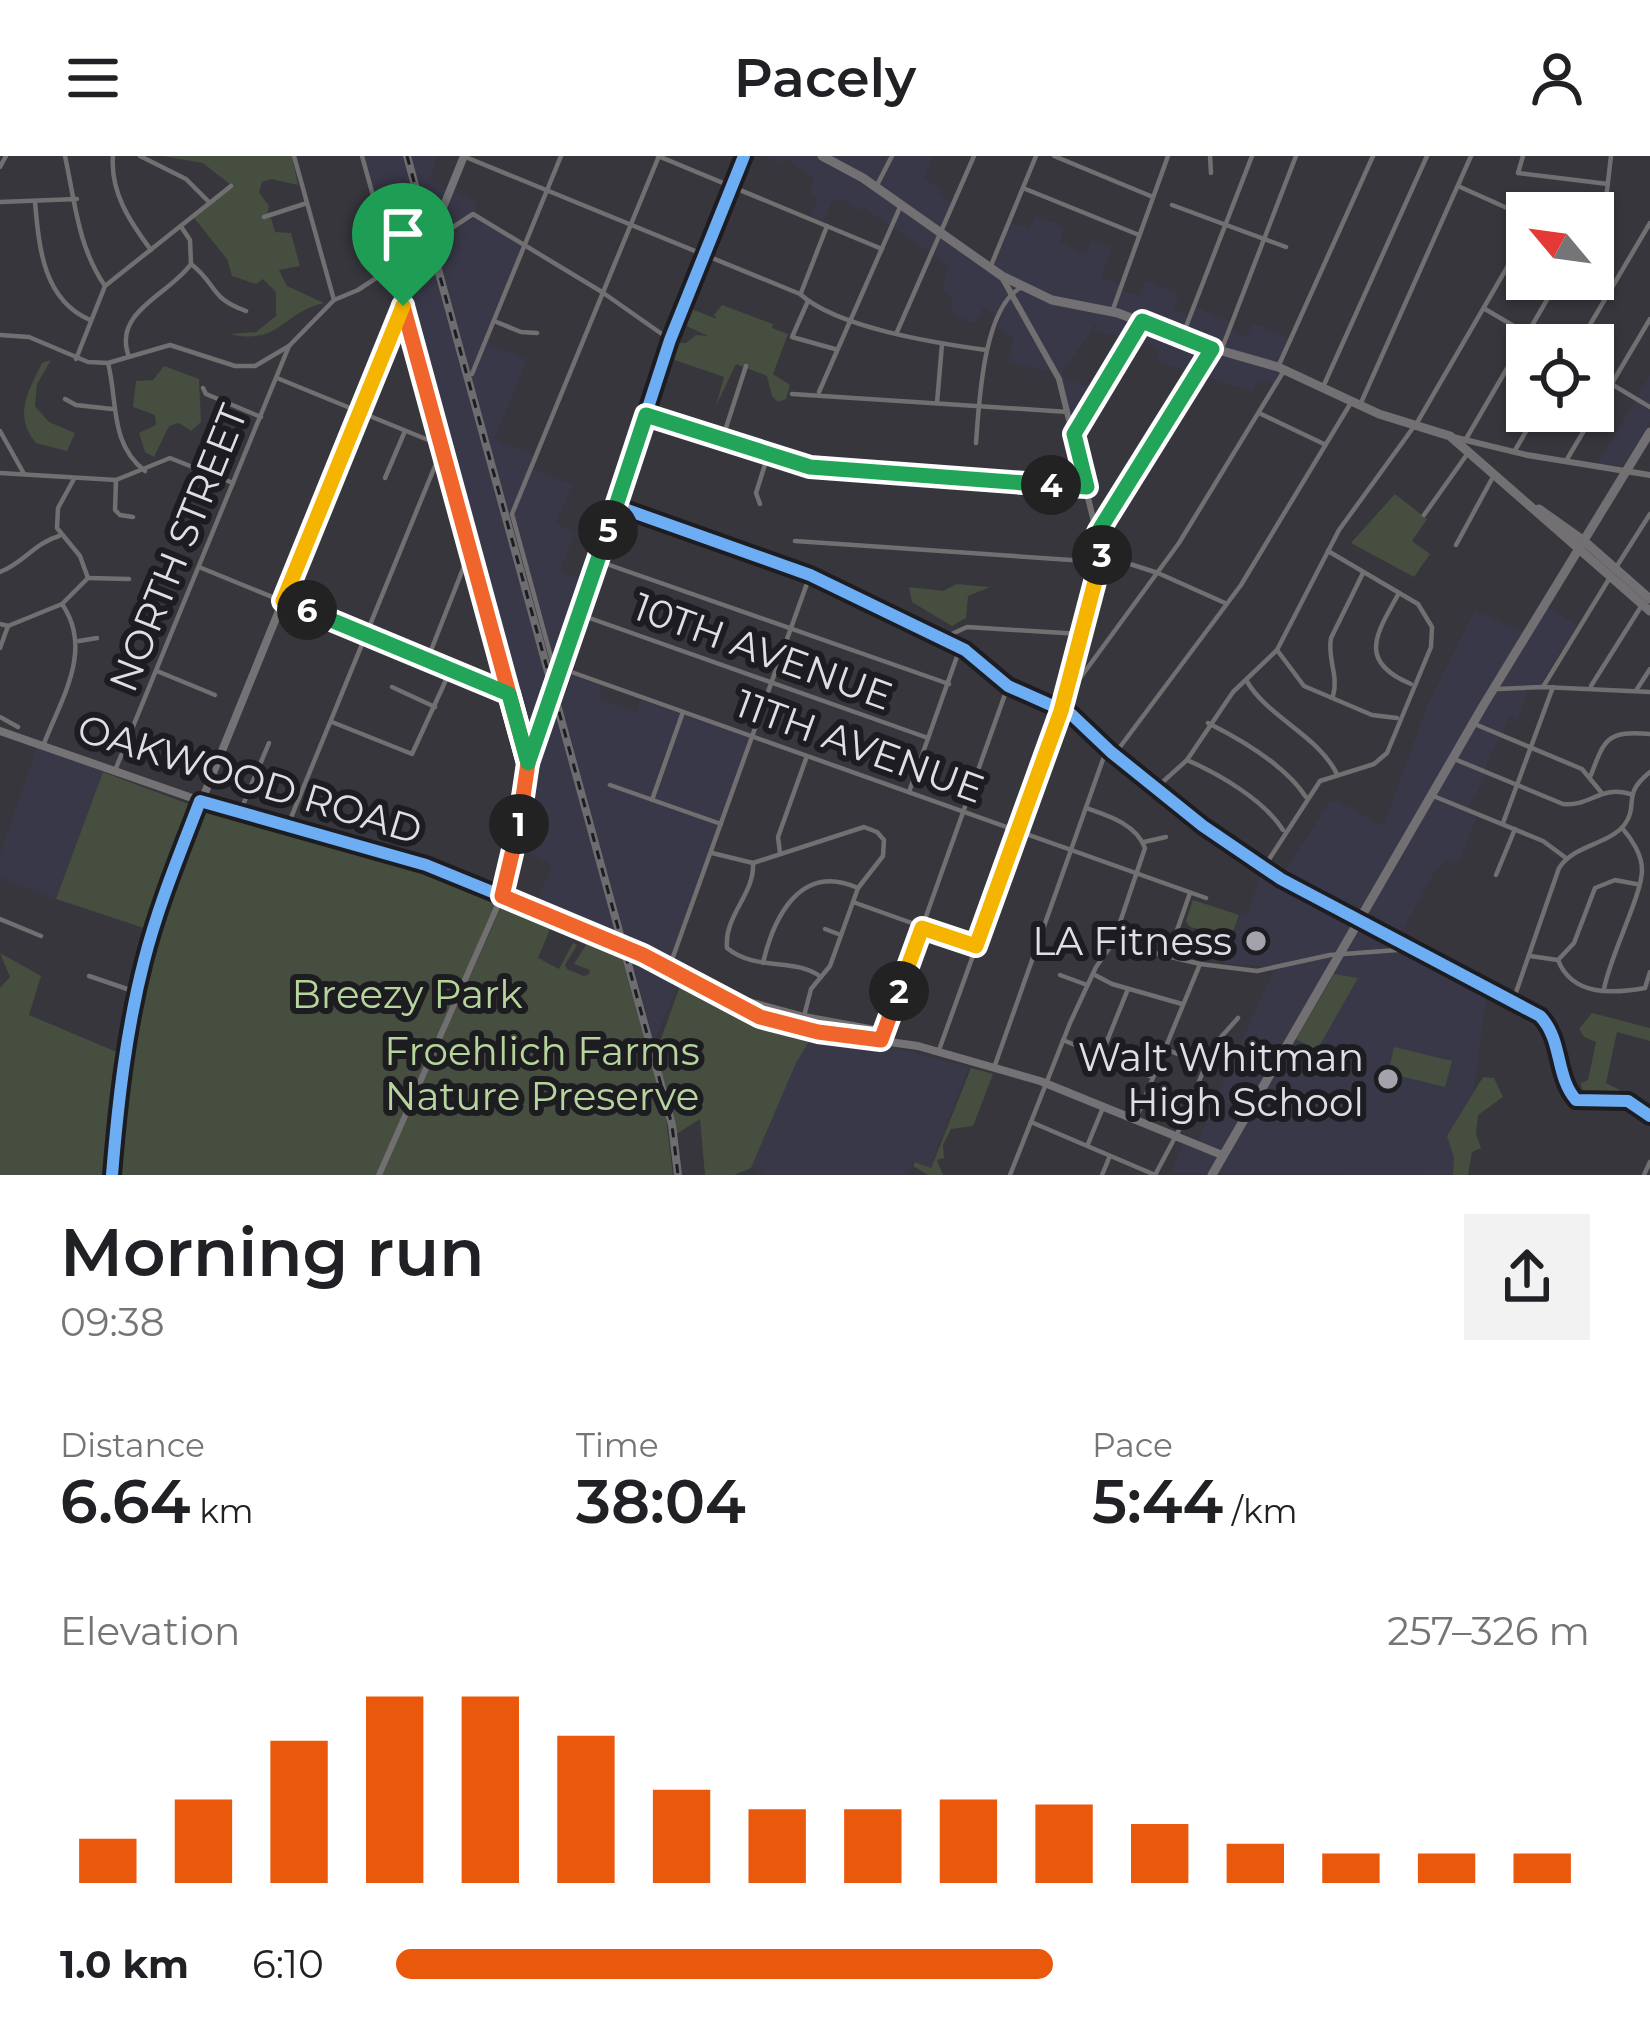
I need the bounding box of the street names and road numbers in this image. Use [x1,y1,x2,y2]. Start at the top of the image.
street label: NORTH STREET [99,397,258,699]
street label: 10TH AVENUE [627,582,899,720]
street label: 11TH AVENUE [729,679,991,813]
street label: OAKWOOD ROAD [72,704,428,854]

